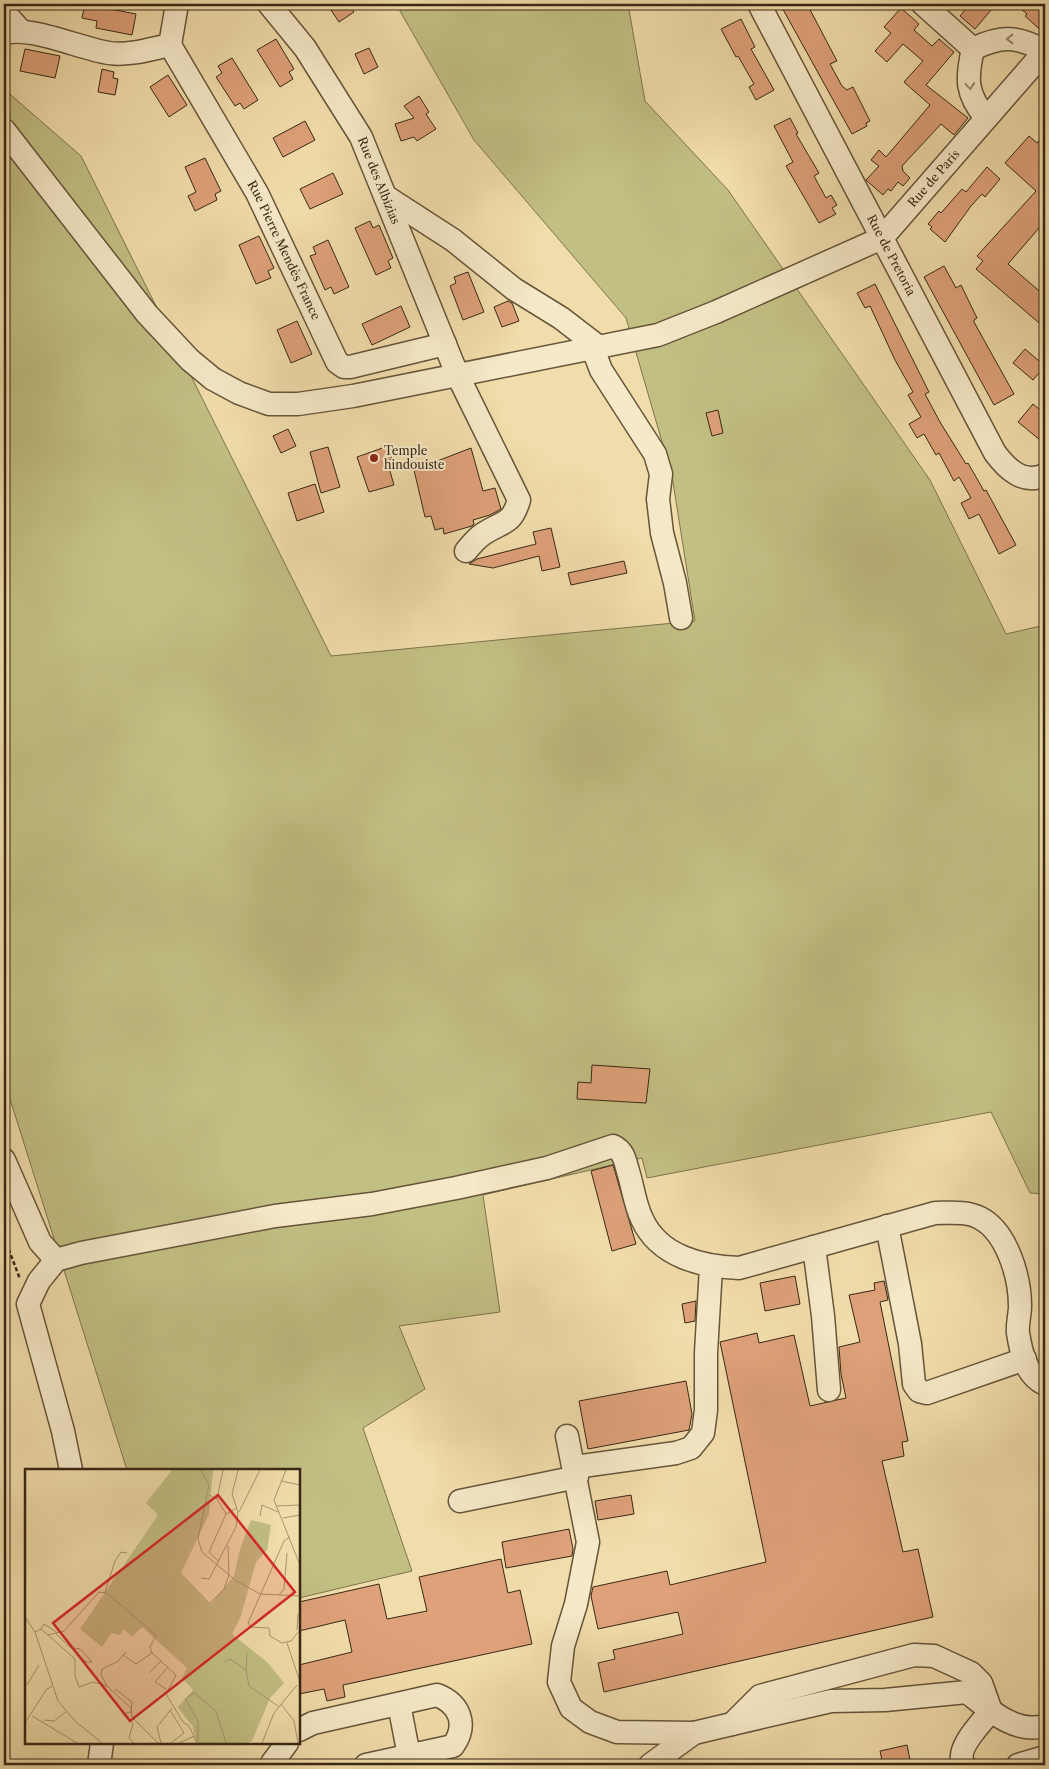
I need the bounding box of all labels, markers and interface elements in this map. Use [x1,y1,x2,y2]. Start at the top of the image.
one-way arrow [1005,34,1013,44]
one-way arrow [964,82,975,90]
street label: Rue des Albizias [355,134,404,226]
street label: Rue de Paris [904,146,963,210]
street label: Rue Pierre Mendès France [244,178,324,322]
street label: Rue de Pretoria [864,212,919,299]
place label: Temple hindouiste [384,443,445,472]
marker: Temple hindouiste [368,452,380,464]
inset map [25,1469,300,1744]

